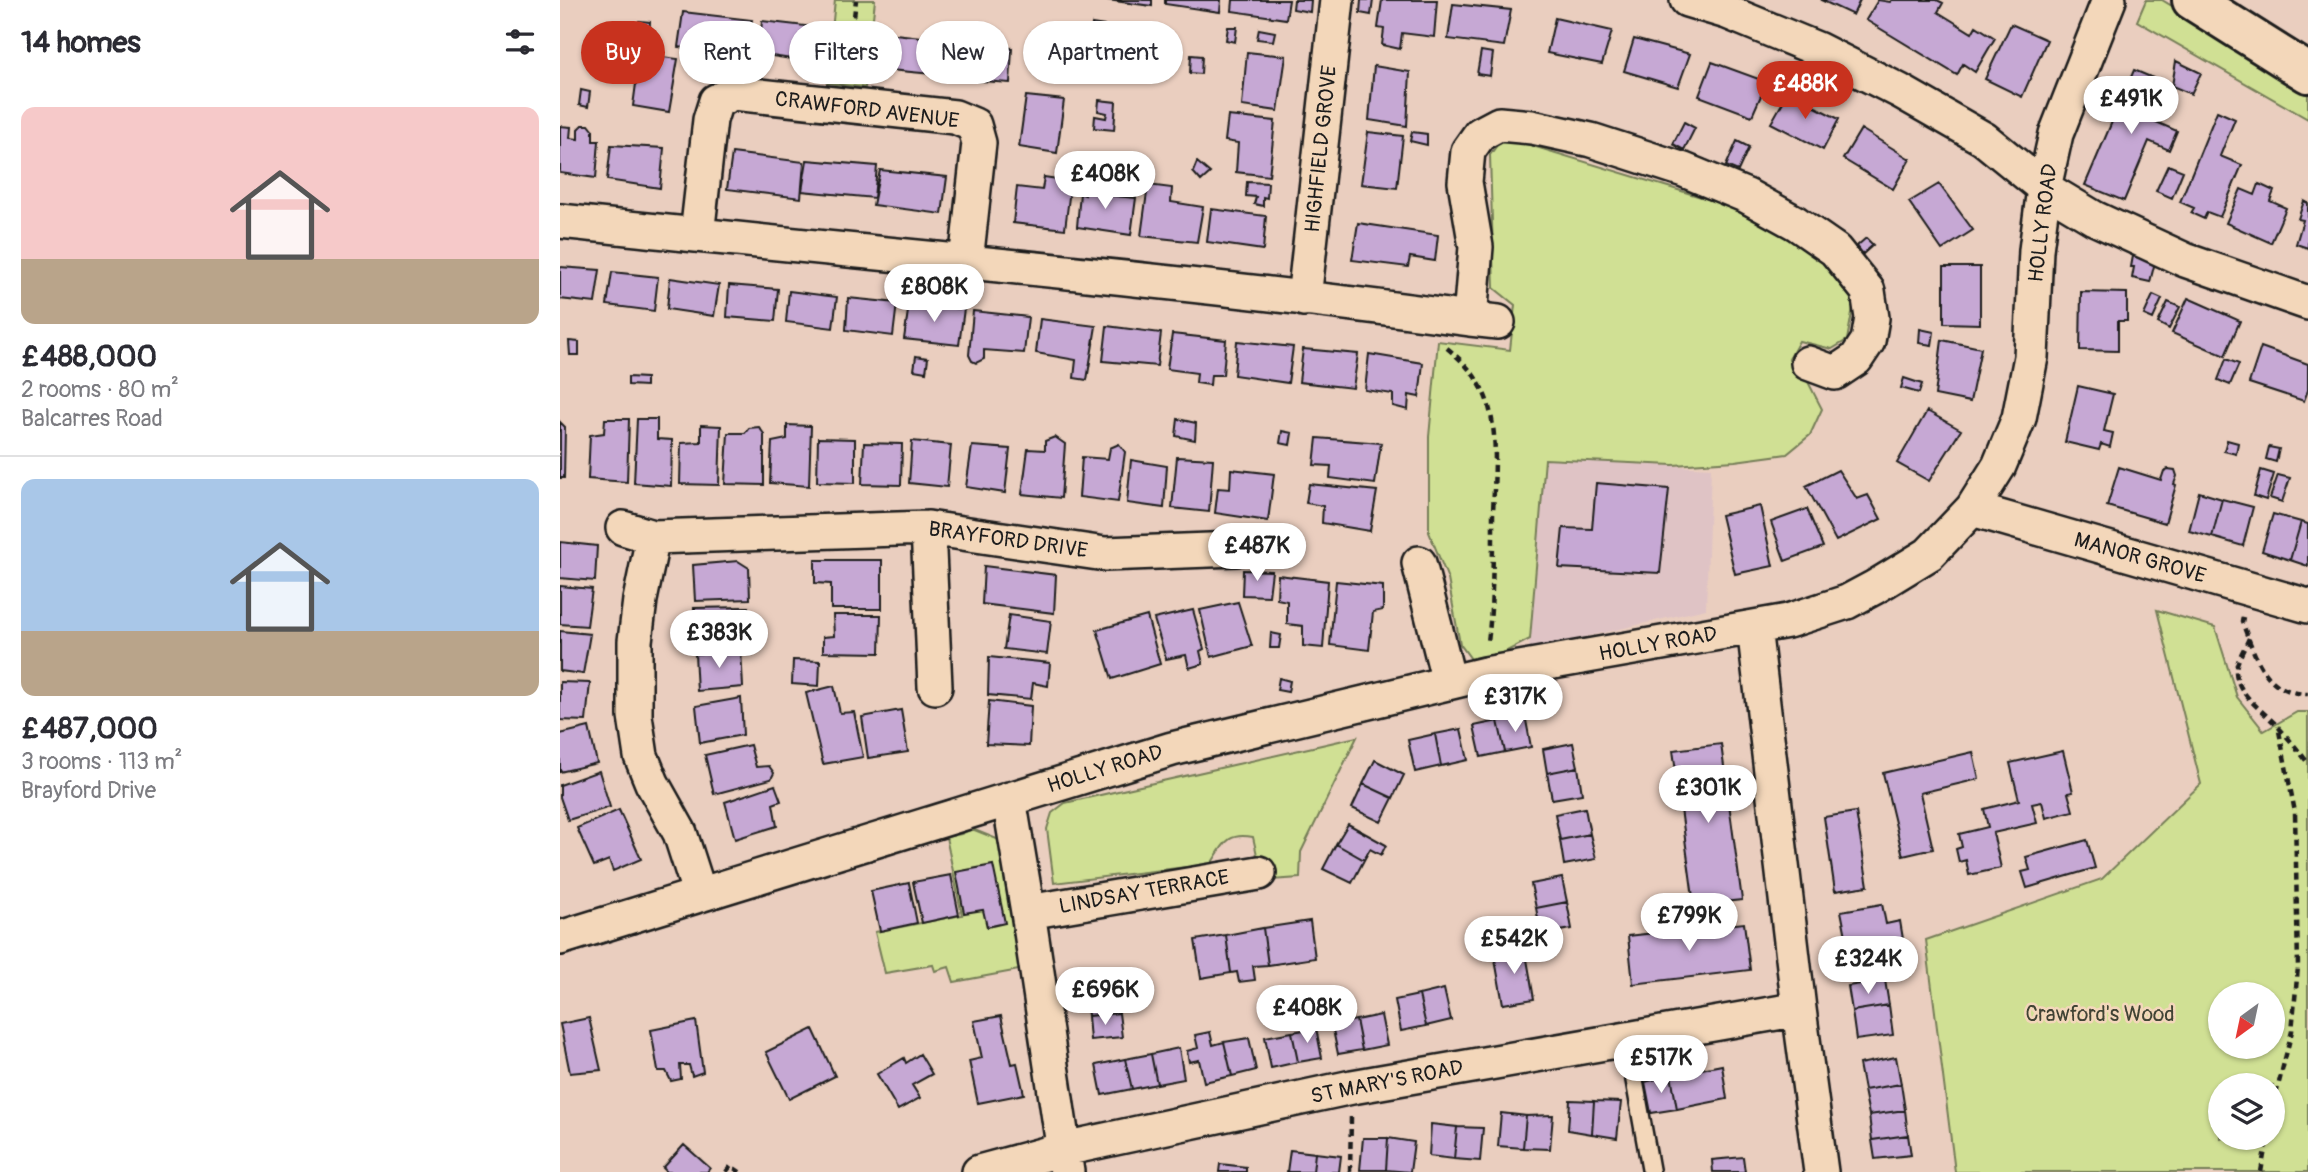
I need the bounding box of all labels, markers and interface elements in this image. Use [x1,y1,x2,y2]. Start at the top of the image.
chip: Buy [581,21,665,84]
chip: Rent [679,21,775,84]
chip: Filters [789,21,902,84]
chip: New [916,21,1009,84]
chip: Apartment [1023,21,1183,84]
icon: filters [501,23,539,61]
text: 14 homes [21,24,141,61]
pin: £488K [1756,61,1854,121]
street label: HIGHFIELD GROVE [1299,64,1343,234]
text: £488K [1772,69,1838,98]
pin: £491K [2082,76,2180,136]
text: £491K [2100,84,2162,113]
street label: CRAWFORD AVENUE [773,85,961,135]
icon: home [217,152,343,278]
pin: £408K [1056,152,1154,211]
text: £408K [1070,159,1140,188]
street label: HOLLY ROAD [2022,162,2064,284]
pin: £808K [885,264,983,324]
text: £808K [900,272,968,301]
text: £488,000 [21,338,157,375]
text: 2 rooms · 80 m² [21,375,179,404]
text: Balcarres Road [21,404,163,433]
street label: BRAYFORD DRIVE [927,515,1089,565]
icon: home [217,524,343,650]
pin: £487K [1208,524,1306,583]
street label: MANOR GROVE [2071,526,2209,590]
text: £487K [1224,531,1290,560]
pin: £383K [670,610,768,670]
text: £383K [686,618,752,647]
street label: HOLLY ROAD [1597,620,1719,668]
pin: £317K [1466,674,1564,734]
text: £317K [1484,682,1546,711]
text: £487,000 [21,710,158,747]
street label: HOLLY ROAD [1044,739,1166,799]
text: 3 rooms · 113 m² [21,747,182,776]
pin: £301K [1659,766,1757,825]
text: £301K [1675,773,1741,802]
text: Brayford Drive [21,776,156,805]
street label: LINDSAY TERRACE [1057,864,1231,920]
pin: £799K [1640,894,1738,953]
text: £799K [1657,901,1721,930]
pin: £542K [1465,916,1563,976]
text: £542K [1480,924,1548,953]
pin: £324K [1819,936,1917,996]
text: £324K [1834,944,1902,973]
pin: £696K [1056,968,1154,1027]
text: £696K [1071,975,1139,1004]
north arrow [2208,982,2286,1059]
map controls [2208,982,2285,1150]
pin: £408K [1258,986,1356,1045]
text: £408K [1272,993,1342,1022]
park label: Crawford's Wood [2025,1001,2175,1028]
pin: £517K [1612,1036,1710,1095]
text: £517K [1630,1043,1692,1072]
street label: ST MARY'S ROAD [1308,1054,1466,1110]
button: layers [2208,1073,2285,1150]

